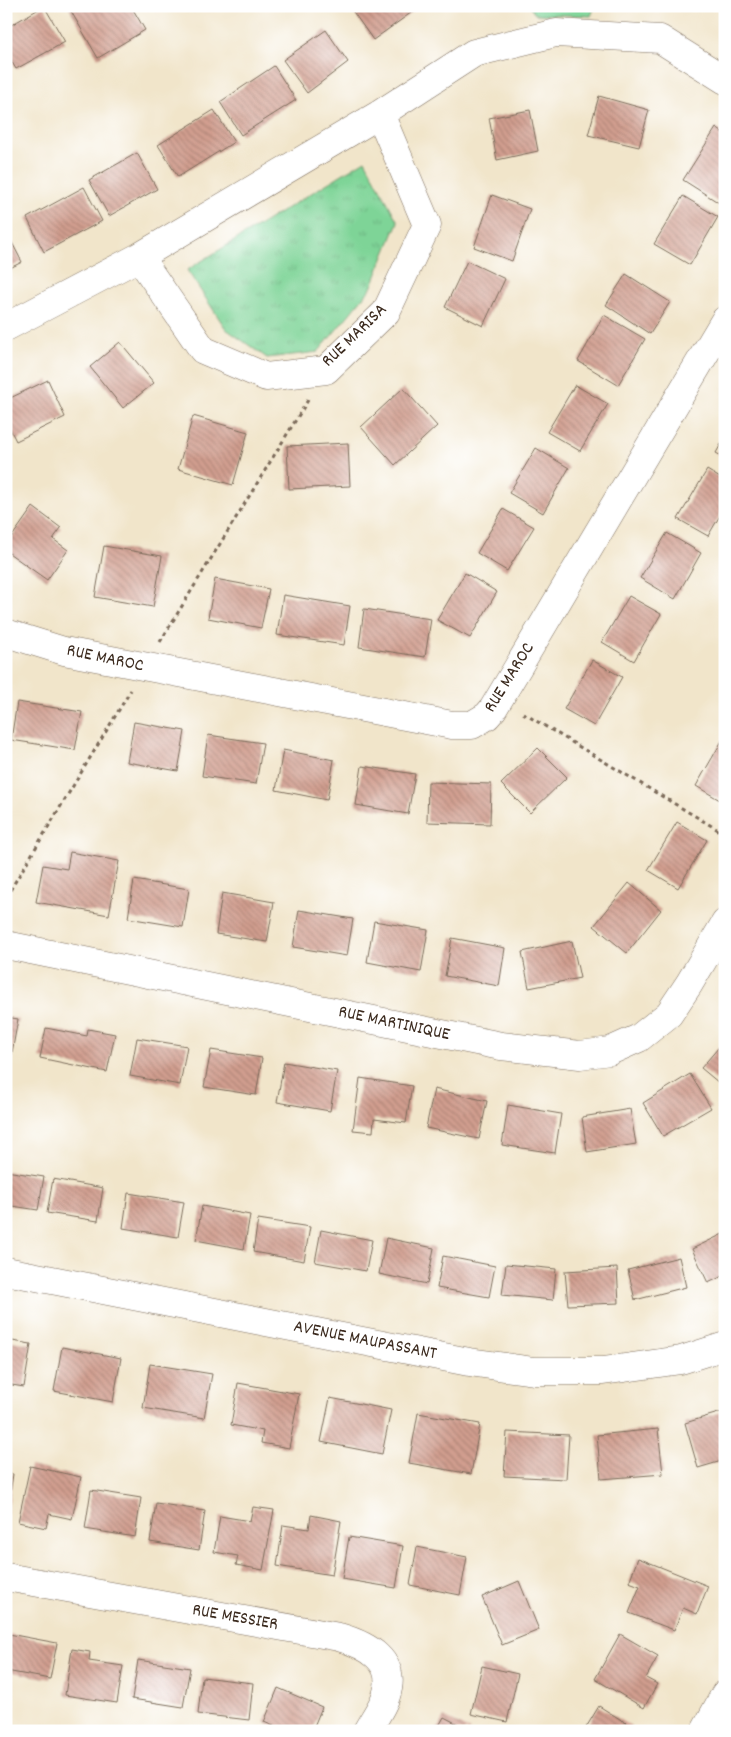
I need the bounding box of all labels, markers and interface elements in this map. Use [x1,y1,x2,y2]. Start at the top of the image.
street label: RUE MARISA [317,298,393,374]
street label: RUE MAROC [479,638,541,718]
street label: RUE MAROC [64,639,146,679]
street label: RUE MARTINIQUE [336,1000,452,1048]
street label: AVENUE MAUPASSANT [291,1315,439,1367]
street label: RUE MESSIER [190,1598,280,1638]

